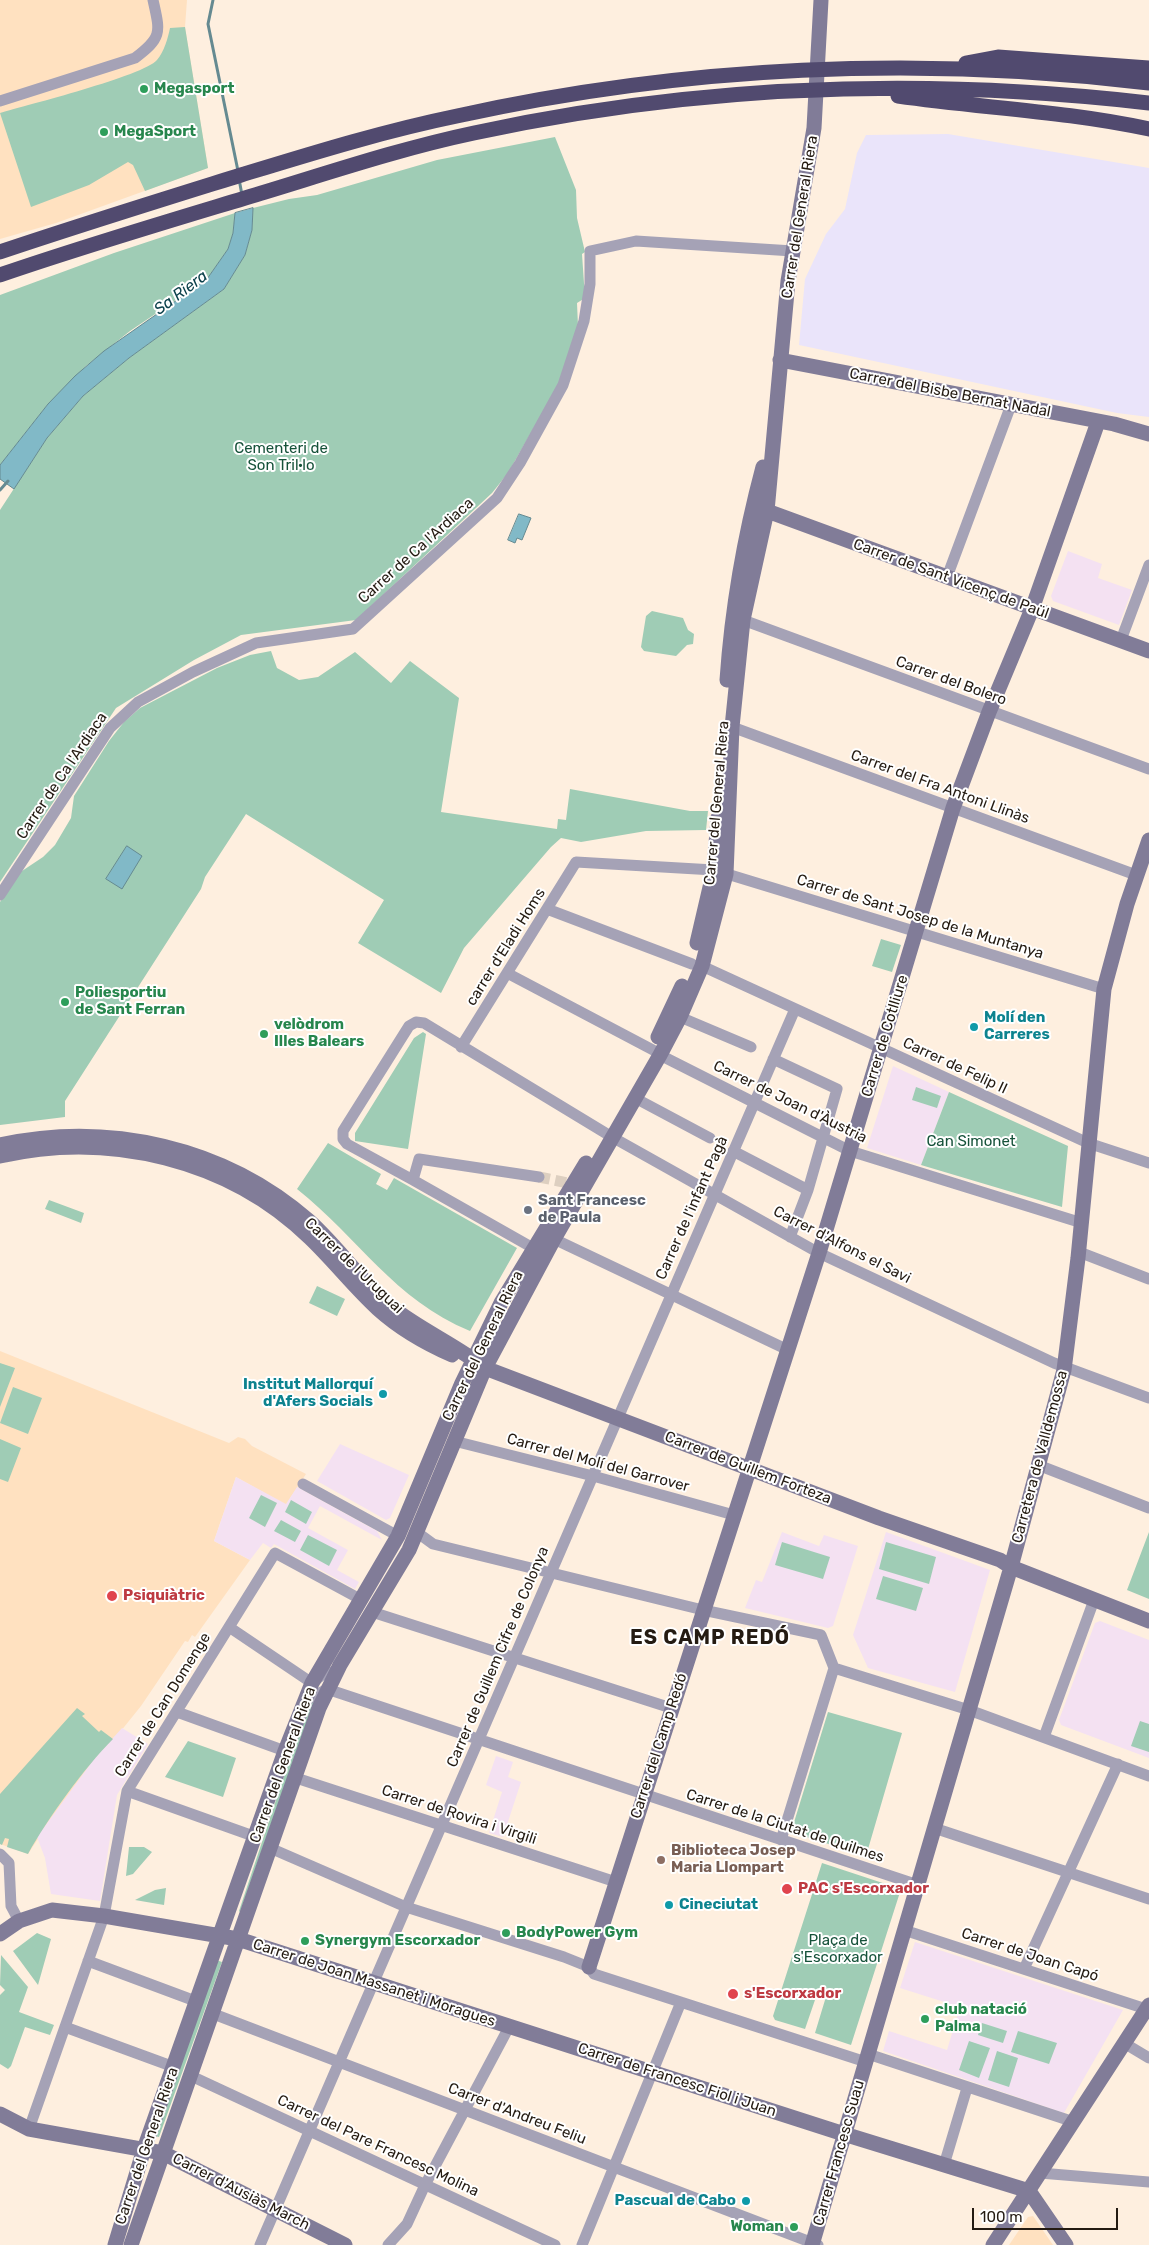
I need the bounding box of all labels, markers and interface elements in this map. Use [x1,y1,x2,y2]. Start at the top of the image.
place label: Megasport [154,80,234,98]
marker: Megasport [138,83,150,95]
place label: MegaSport [114,123,196,141]
marker: MegaSport [98,126,110,138]
street label: Carrer del General Riera [778,134,822,300]
water label: Sa Riera [150,267,212,319]
street label: Carrer del Bisbe Bernat Nadal [848,365,1052,421]
park label: Cementeri de Son Tril·lo [234,440,328,475]
street label: Carrer de Ca l'Ardiaca [355,494,477,608]
street label: Carrer de Sant Vicenç de Paül [851,535,1051,623]
street label: Carrer del Bolero [893,653,1009,709]
street label: Carrer de Ca l'Ardiaca [13,709,111,843]
street label: Carrer del General Riera [701,720,733,886]
street label: Carrer del Fra Antoni Llinàs [848,746,1032,828]
street label: Carrer de Sant Josep de la Muntanya [794,871,1046,963]
street label: carrer d'Eladi Homs [463,885,549,1009]
street label: Carrer de Cotlliure [858,973,912,1099]
place label: Poliesportiu de Sant Ferran [75,984,185,1019]
marker: Poliesportiu de Sant Ferran [59,996,71,1008]
place label: Molí den Carreres [984,1009,1050,1044]
place label: velòdrom Illes Balears [274,1016,364,1051]
marker: Molí den Carreres [968,1021,980,1033]
marker: velòdrom Illes Balears [258,1028,270,1040]
street label: Carrer de Felip II [900,1034,1010,1098]
street label: Carrer de Joan d'Àustria [710,1057,870,1147]
street label: Carrer de l'infant Pagà [652,1133,732,1283]
park label: Can Simonet [926,1133,1016,1151]
place label: Sant Francesc de Paula [538,1192,646,1227]
street label: Carrer d'Alfons el Savi [770,1202,914,1288]
marker: Sant Francesc de Paula [522,1204,534,1216]
street label: Carrer de l'Uruguai [301,1214,407,1318]
street label: Carrer del General Riera [439,1268,527,1424]
street label: Carretera de Valldemossa [1008,1369,1072,1545]
place label: Institut Mallorquí d'Afers Socials [243,1376,373,1411]
marker: Institut Mallorquí d'Afers Socials [377,1388,389,1400]
street label: Carrer de Guillem Forteza [662,1428,834,1508]
street label: Carrer del Molí del Garrover [505,1430,691,1496]
street label: Carrer de Guillem Cifre de Colonya [443,1544,553,1770]
place label: Psiquiàtric [123,1587,205,1605]
marker: Psiquiàtric [105,1589,119,1603]
district label: ES CAMP REDÓ [629,1626,791,1650]
street label: Carrer de Can Domenge [111,1630,215,1780]
street label: Carrer del Camp Redó [627,1671,691,1821]
street label: Carrer del General Riera [246,1684,320,1846]
street label: Carrer de Rovira i Virgili [379,1781,539,1849]
street label: Carrer de la Ciutat de Quilmes [684,1785,886,1867]
place label: Biblioteca Josep Maria Llompart [671,1842,796,1877]
marker: Biblioteca Josep Maria Llompart [655,1854,667,1866]
place label: PAC s'Escorxador [798,1880,929,1898]
marker: PAC s'Escorxador [780,1882,794,1896]
place label: Cineciutat [679,1896,758,1914]
marker: Cineciutat [663,1899,675,1911]
place label: BodyPower Gym [516,1924,638,1942]
street label: Carrer de Joan Capó [959,1924,1101,1986]
marker: BodyPower Gym [500,1927,512,1939]
place label: Synergym Escorxador [315,1932,480,1950]
park label: Plaça de s'Escorxador [793,1932,883,1967]
street label: Carrer de Joan Massanet i Moragues [250,1935,498,2031]
marker: Synergym Escorxador [299,1935,311,1947]
place label: s'Escorxador [744,1985,841,2003]
marker: s'Escorxador [726,1987,740,2001]
place label: club natació Palma [935,2001,1027,2036]
marker: club natació Palma [919,2013,931,2025]
street label: Carrer de Francesc Fiol i Juan [576,2039,778,2121]
street label: Carrer del General Riera [112,2065,182,2227]
street label: Carrer Francesc Suau [810,2078,868,2228]
street label: Carrer d'Andreu Feliu [445,2079,589,2149]
street label: Carrer del Pare Francesc Molina [274,2091,482,2201]
street label: Carrer d'Ausiàs March [169,2150,313,2234]
place label: Pascual de Cabo [615,2192,736,2210]
marker: Pascual de Cabo [740,2195,752,2207]
scale bar [974,2198,1120,2230]
text: 100 m [980,2208,1022,2226]
place label: Woman [730,2218,784,2236]
marker: Woman [788,2221,800,2233]

